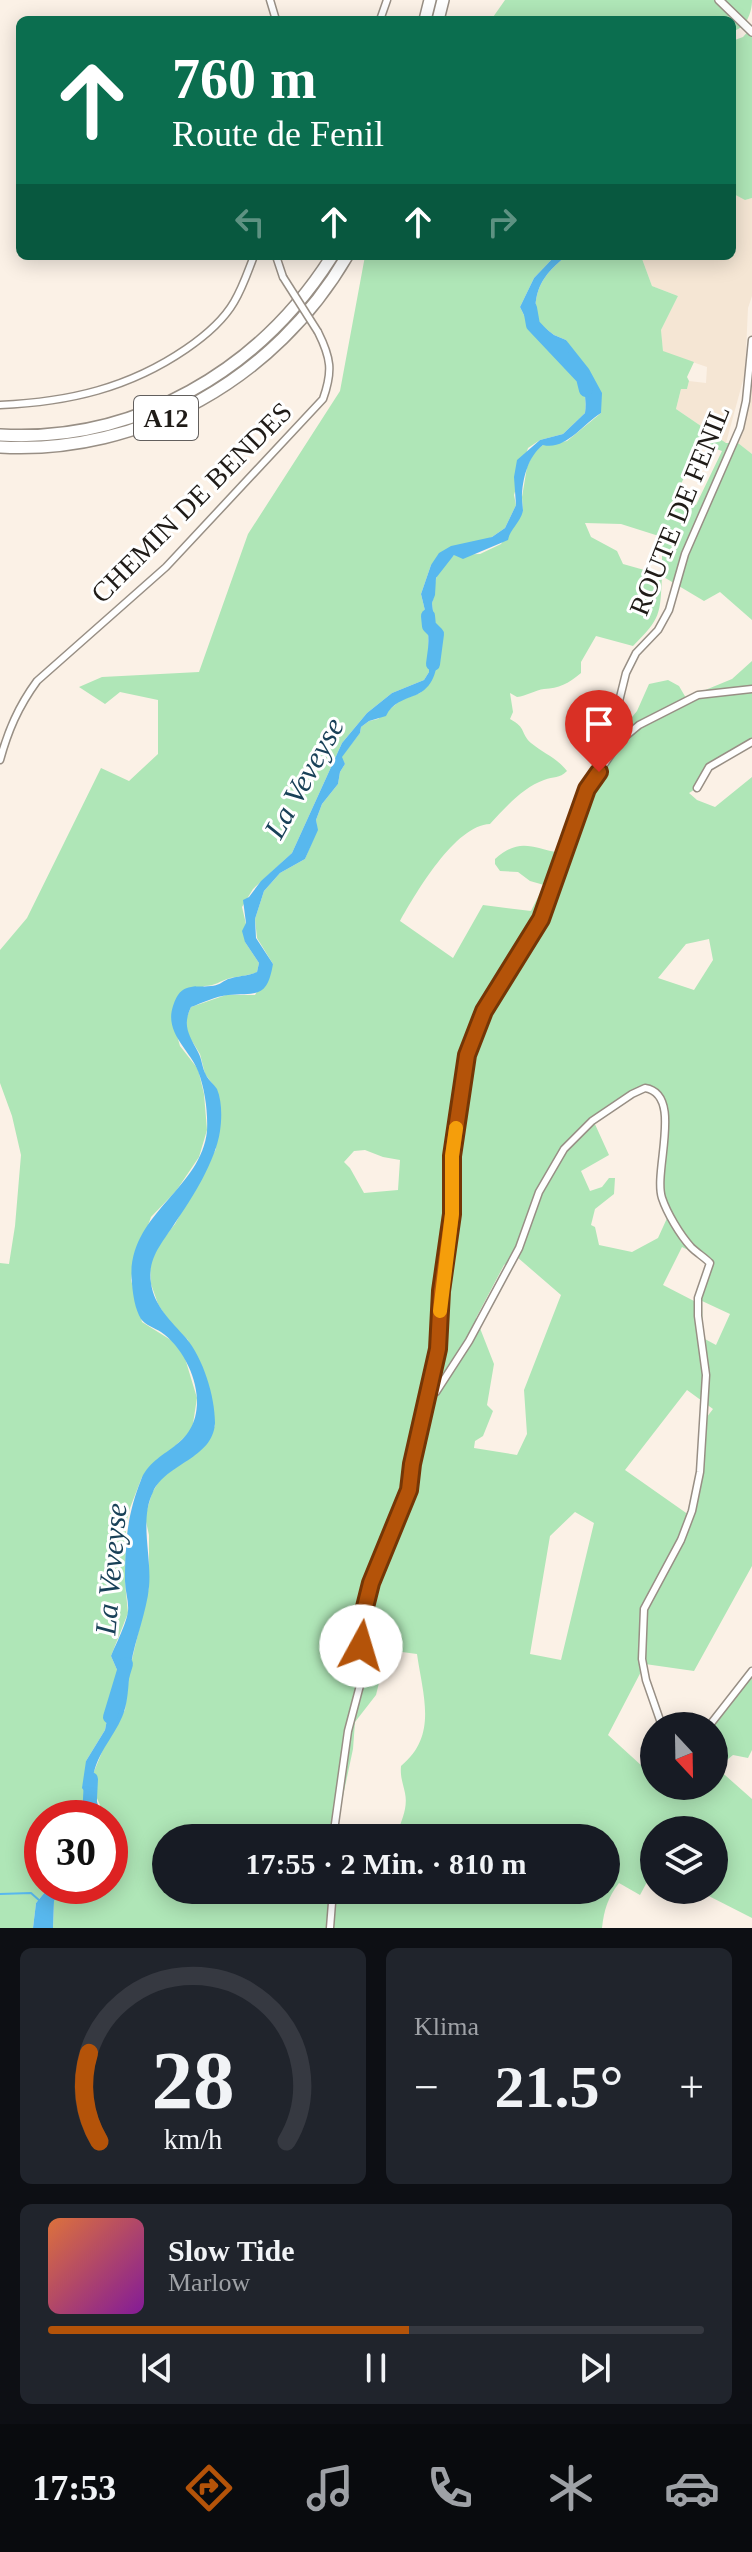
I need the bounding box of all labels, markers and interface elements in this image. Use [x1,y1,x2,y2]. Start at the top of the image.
icon: ahead [40,48,144,152]
text: 760 m [172,48,317,110]
text: Route de Fenil [172,114,384,154]
icon: left [228,200,272,244]
icon: ahead [312,200,356,244]
icon: ahead [396,200,440,244]
icon: right [480,200,524,244]
street label: CHEMIN DE BENDES [85,396,298,609]
road number: A12 [134,396,198,440]
street label: ROUTE DE FENIL [623,401,736,620]
pin [565,690,633,772]
icon: arrive [577,702,621,746]
water label: La Veveyse [257,712,350,845]
water label: La Veveyse [88,1502,133,1637]
position arrow [319,1604,403,1688]
north arrow [640,1712,728,1800]
map controls [640,1712,728,1904]
speed limit sign: 30 [24,1800,128,1904]
button: layers [640,1816,728,1904]
text: 17:55 · 2 Min. · 810 m [246,1847,526,1880]
text: Klima [414,2012,479,2041]
text: 28 [151,2034,235,2126]
text: 21.5° [495,2054,624,2120]
text: − [414,2063,439,2112]
text: + [679,2063,704,2112]
text: km/h [164,2124,222,2155]
text: Slow Tide [168,2234,294,2267]
text: Marlow [168,2268,250,2297]
icon: previous [135,2346,179,2390]
icon: pause [354,2346,398,2390]
icon: next [573,2346,617,2390]
icon: directions [181,2460,237,2516]
icon: music [302,2460,358,2516]
icon: phone [422,2460,478,2516]
icon: climate [543,2460,599,2516]
icon: car [664,2460,720,2516]
text: 17:53 [32,2468,116,2508]

